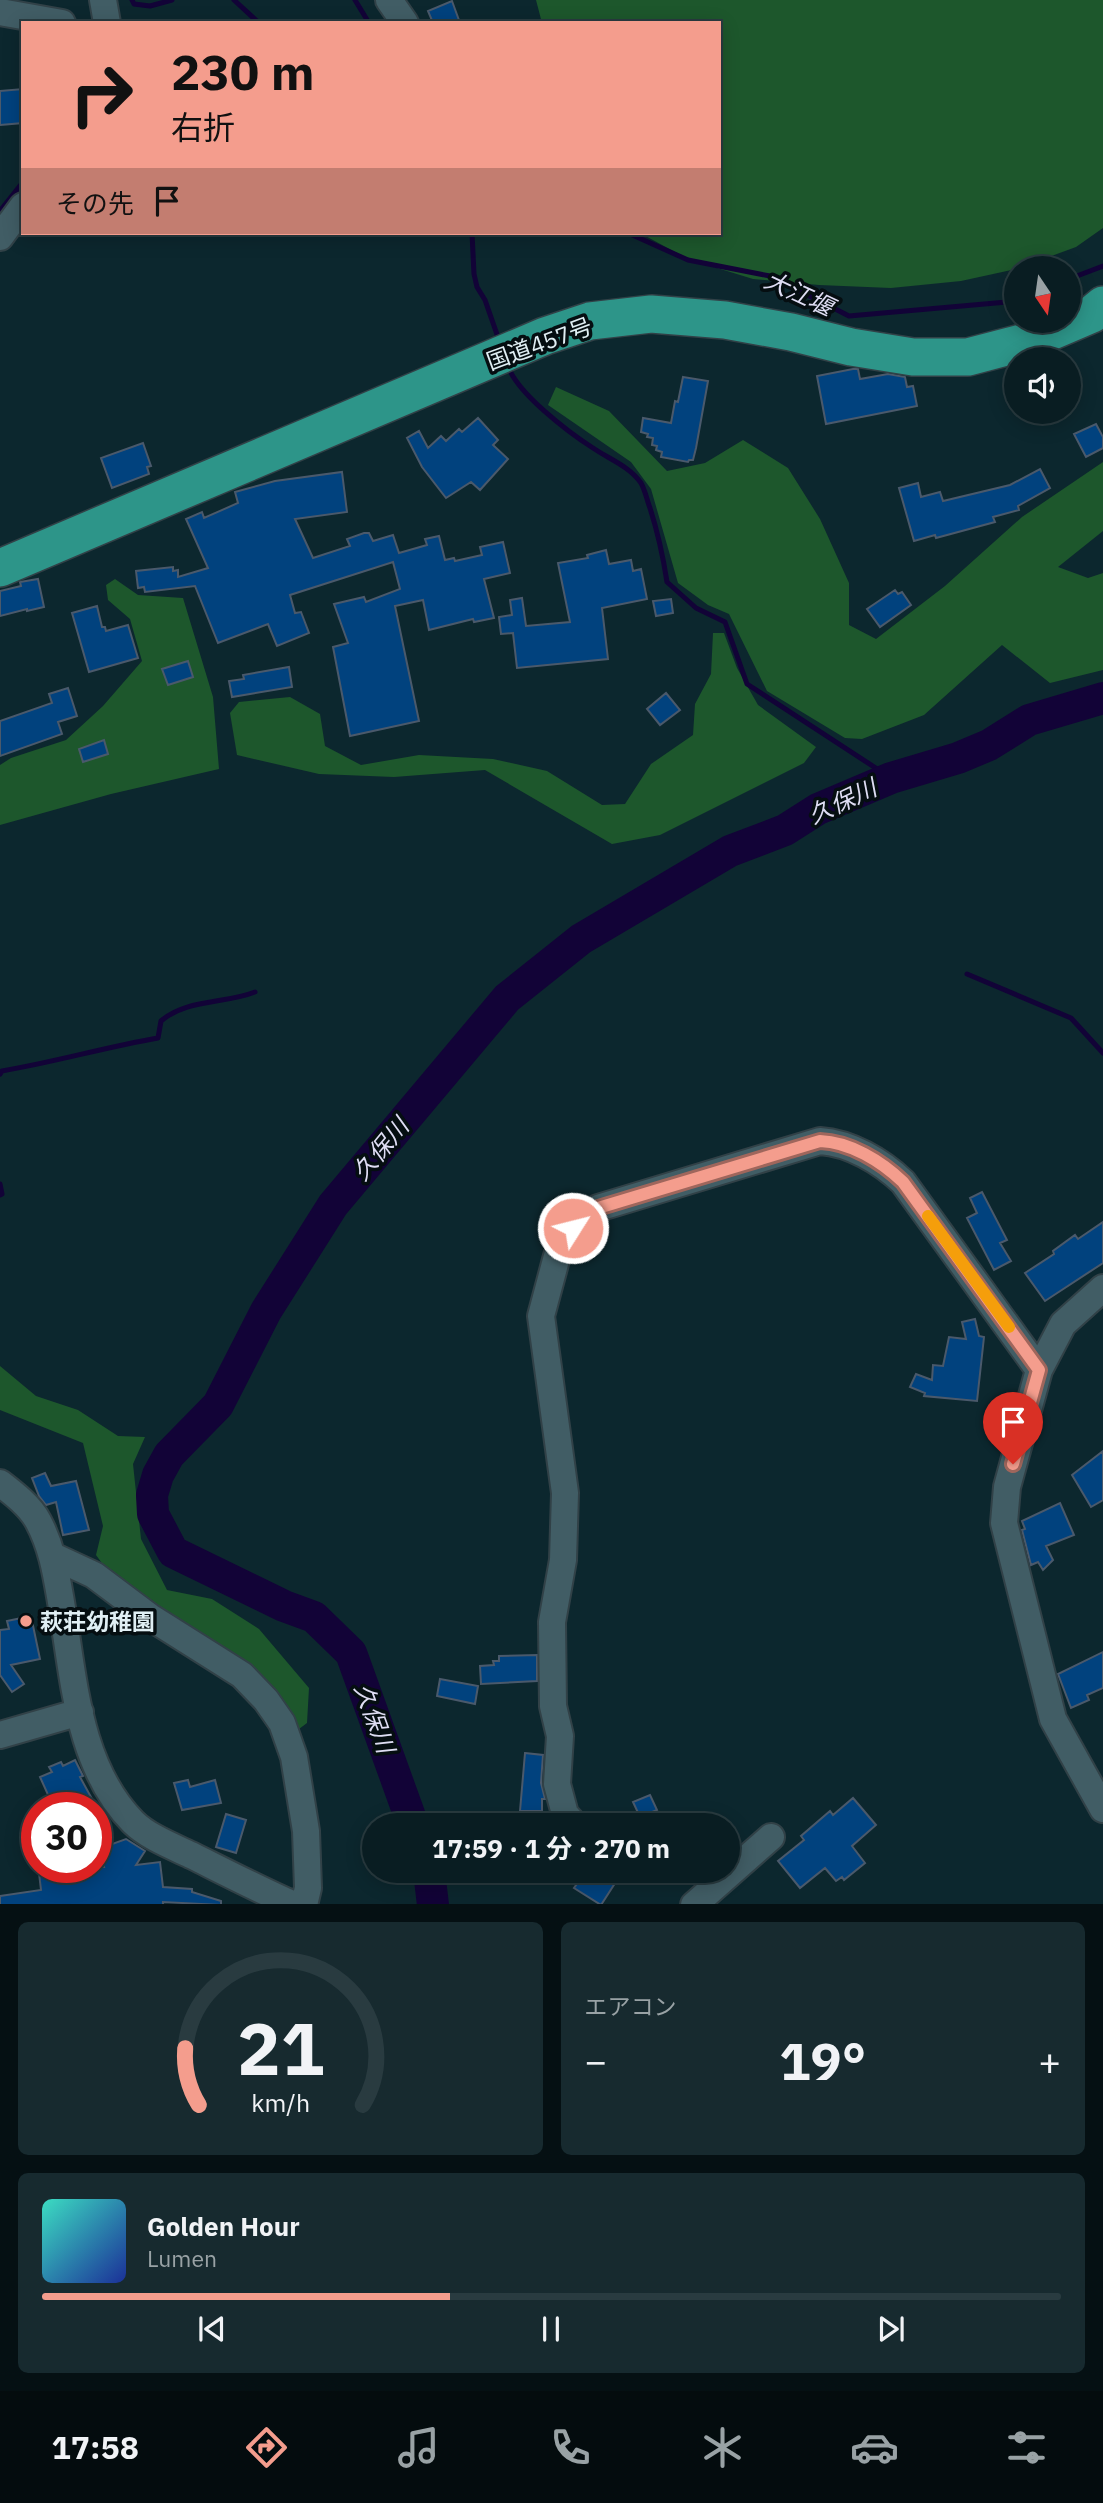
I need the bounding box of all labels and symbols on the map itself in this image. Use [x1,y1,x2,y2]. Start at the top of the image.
north arrow [1004,256,1082,332]
water label: 大江堰 [760,263,842,324]
street label: 国道457号 [482,310,596,376]
water label: 久保川 [803,770,884,831]
water label: 久保川 [345,1109,417,1187]
position arrow [536,1191,610,1265]
pin [983,1392,1043,1464]
place label: 萩荘幼稚園 [40,1606,155,1636]
marker: 萩荘幼稚園 [18,1613,34,1629]
water label: 久保川 [348,1679,403,1760]
speed limit sign: 30 [21,1792,112,1883]

